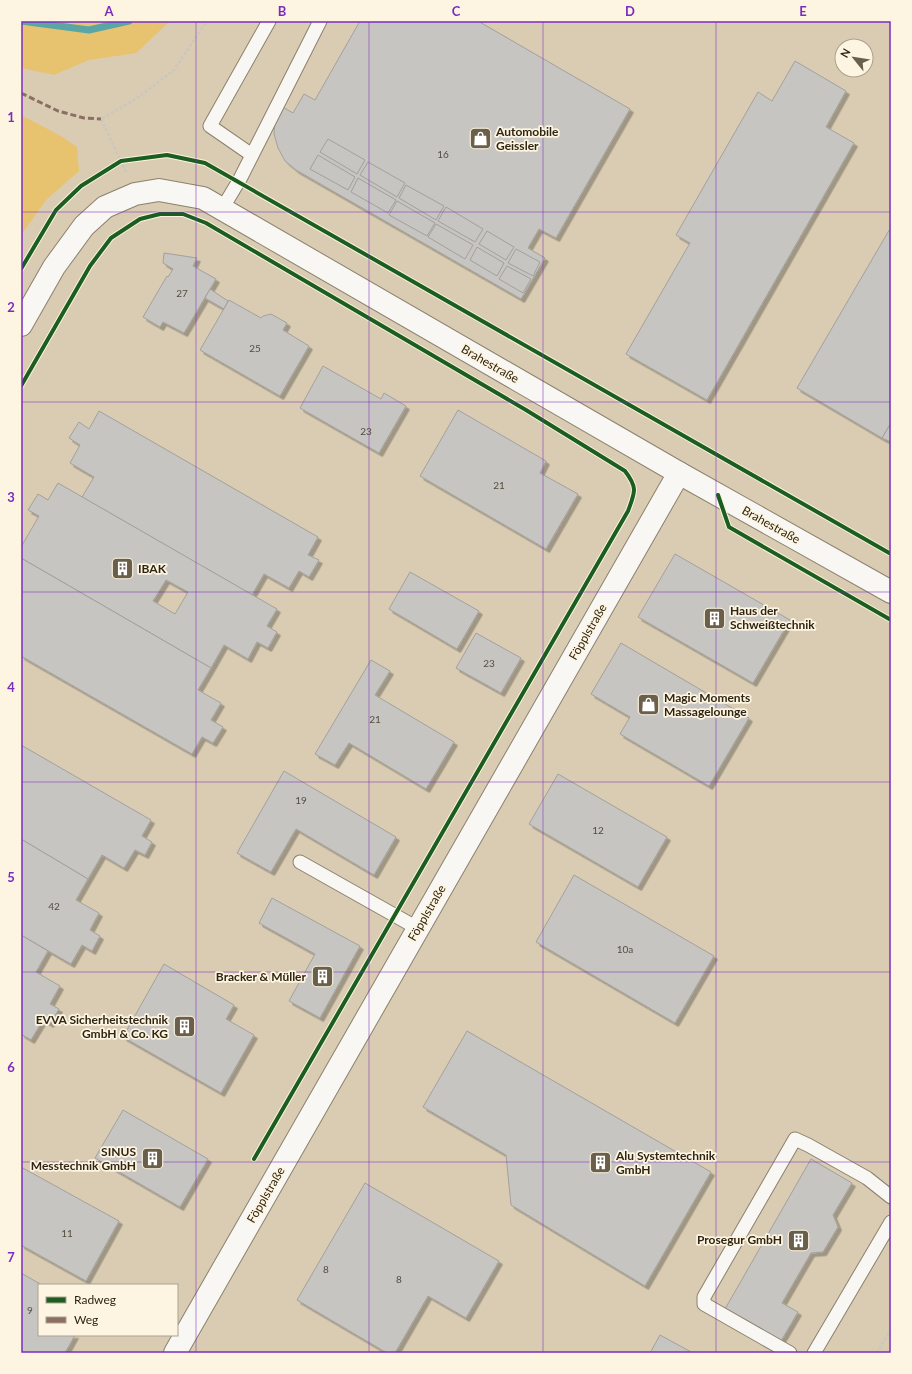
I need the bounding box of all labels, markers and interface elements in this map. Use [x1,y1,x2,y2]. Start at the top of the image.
text: A [103,3,114,19]
text: B [278,3,287,19]
text: C [452,3,461,19]
text: D [625,3,635,19]
text: E [799,3,807,19]
north arrow [834,38,874,78]
text: N [837,46,853,60]
text: 1 [7,109,15,125]
place label: Automobile Geissler [495,124,559,153]
shop icon: Automobile Geissler [468,126,494,152]
house number: 16 [437,148,449,160]
house number: 27 [176,287,188,299]
text: 2 [7,299,15,315]
street label: Brahestraße [459,341,522,386]
house number: 25 [249,342,261,354]
house number: 23 [360,425,372,437]
house number: 21 [493,479,505,491]
text: 3 [7,489,15,505]
street label: Brahestraße [740,503,803,547]
building icon: IBAK [110,556,136,582]
place label: IBAK [138,561,167,576]
street label: Föpplstraße [565,601,610,663]
place label: Haus der Schweißtechnik [730,603,815,632]
building icon: Haus der Schweißtechnik [701,605,727,631]
house number: 23 [483,657,495,669]
text: 4 [7,679,15,695]
place label: Magic Moments Massagelounge [664,690,750,719]
shop icon: Magic Moments Massagelounge [635,692,661,718]
house number: 21 [369,713,381,725]
house number: 19 [295,794,307,806]
house number: 12 [592,824,604,836]
text: 5 [7,869,15,885]
street label: Föpplstraße [404,882,449,944]
house number: 42 [48,900,60,912]
house number: 10a [617,943,633,955]
building icon: Bracker & Müller [309,964,335,990]
place label: Bracker & Müller [216,969,307,984]
place label: EVVA Sicherheitstechnik GmbH & Co. KG [36,1012,169,1041]
building icon: EVVA Sicherheitstechnik GmbH & Co. KG [171,1014,197,1040]
text: 6 [7,1059,15,1075]
place label: SINUS Messtechnik GmbH [31,1144,136,1173]
building icon: SINUS Messtechnik GmbH [139,1146,165,1172]
place label: Alu Systemtechnik GmbH [615,1148,716,1177]
building icon: Alu Systemtechnik GmbH [588,1150,614,1176]
street label: Föpplstraße [243,1164,288,1226]
house number: 11 [61,1227,73,1239]
building icon: Prosegur GmbH [785,1227,811,1253]
place label: Prosegur GmbH [697,1232,782,1247]
text: 7 [7,1249,15,1265]
house number: 8 [323,1263,329,1275]
house number: 8 [396,1273,402,1285]
legend [38,1284,178,1336]
text: Radweg [74,1292,116,1307]
house number: 9 [27,1304,33,1316]
text: Weg [74,1312,98,1327]

